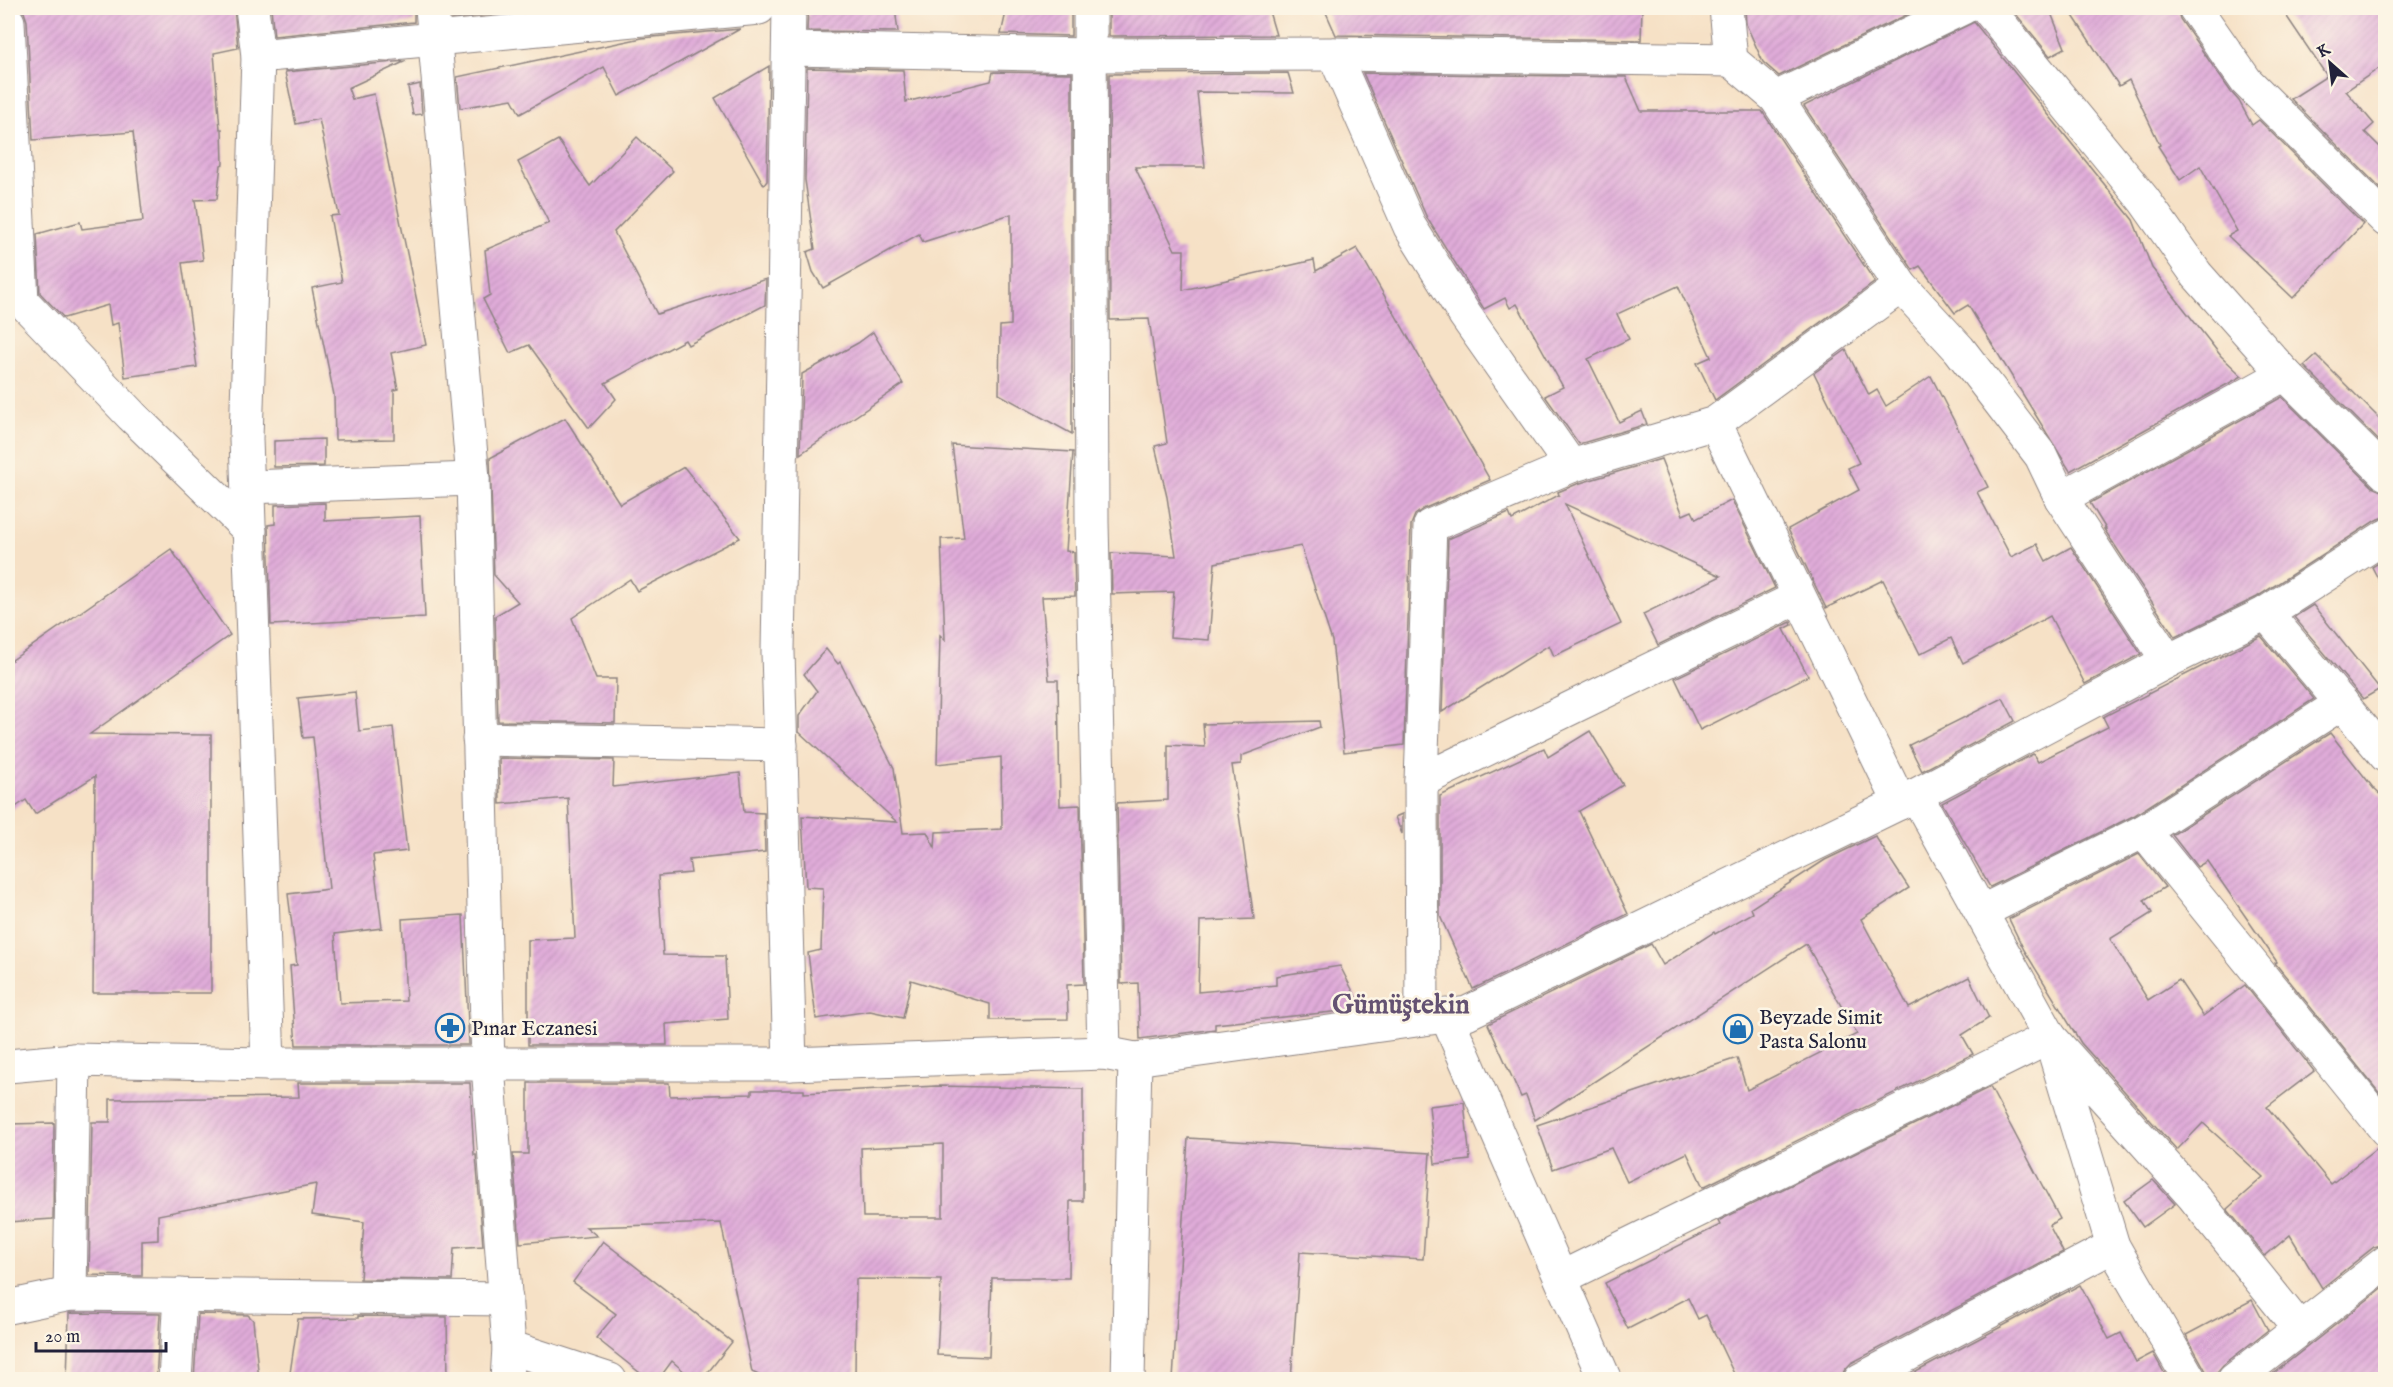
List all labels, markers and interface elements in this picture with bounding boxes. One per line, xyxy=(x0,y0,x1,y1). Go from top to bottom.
north arrow xyxy=(2300,33,2360,93)
text: K xyxy=(2314,39,2335,63)
district label: Gümüştekin xyxy=(1332,989,1470,1023)
place label: Beyzade Simit Pasta Salonu xyxy=(1759,1005,1882,1056)
pharmacy icon: Pınar Eczanesi xyxy=(434,1012,466,1044)
shop icon: Beyzade Simit Pasta Salonu xyxy=(1722,1013,1754,1045)
place label: Pınar Eczanesi xyxy=(471,1016,598,1043)
scale bar xyxy=(36,1315,166,1353)
text: 20 m xyxy=(45,1326,80,1349)

